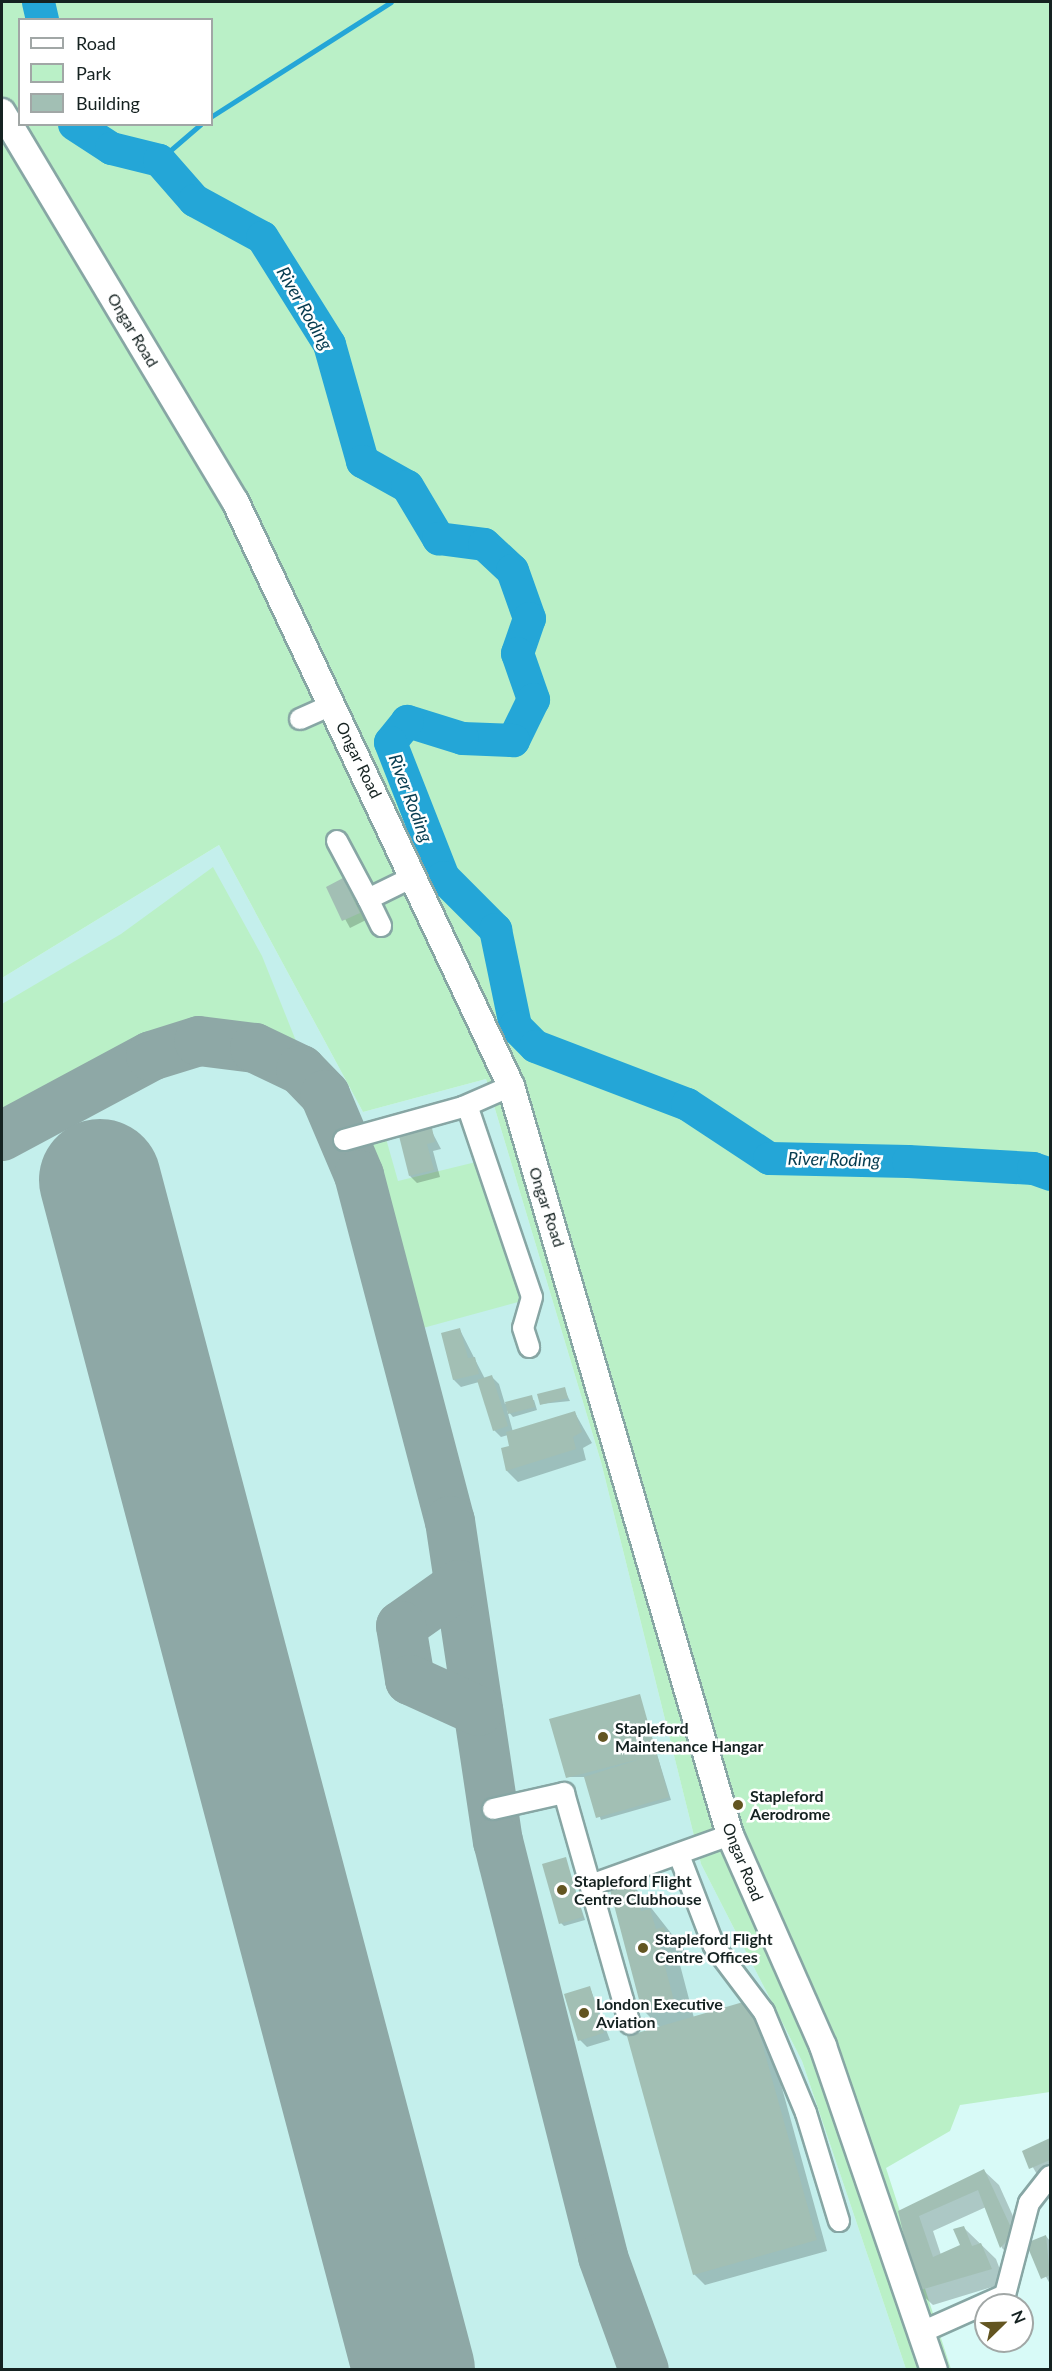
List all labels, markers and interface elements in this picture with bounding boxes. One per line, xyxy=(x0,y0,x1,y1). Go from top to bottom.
legend xyxy=(18,18,213,126)
text: Road xyxy=(76,32,116,54)
text: Park xyxy=(76,62,111,84)
text: Building xyxy=(76,92,140,114)
water label: River Roding xyxy=(272,262,338,354)
street label: Ongar Road xyxy=(103,289,163,371)
street label: Ongar Road xyxy=(332,718,386,802)
water label: River Roding xyxy=(384,751,438,845)
water label: River Roding xyxy=(787,1147,881,1171)
street label: Ongar Road xyxy=(525,1164,569,1250)
place label: Stapleford Maintenance Hangar xyxy=(615,1718,763,1756)
marker: Stapleford Maintenance Hangar xyxy=(596,1730,610,1744)
place label: Stapleford Aerodrome xyxy=(750,1786,830,1824)
marker: Stapleford Aerodrome xyxy=(731,1798,745,1812)
street label: Ongar Road xyxy=(719,1820,767,1904)
place label: Stapleford Flight Centre Clubhouse xyxy=(574,1871,701,1909)
marker: Stapleford Flight Centre Clubhouse xyxy=(555,1883,569,1897)
place label: Stapleford Flight Centre Offices xyxy=(655,1929,773,1967)
marker: Stapleford Flight Centre Offices xyxy=(636,1941,650,1955)
place label: London Executive Aviation xyxy=(596,1994,723,2032)
marker: London Executive Aviation xyxy=(577,2006,591,2020)
north arrow xyxy=(974,2293,1034,2353)
text: N xyxy=(1008,2307,1030,2326)

